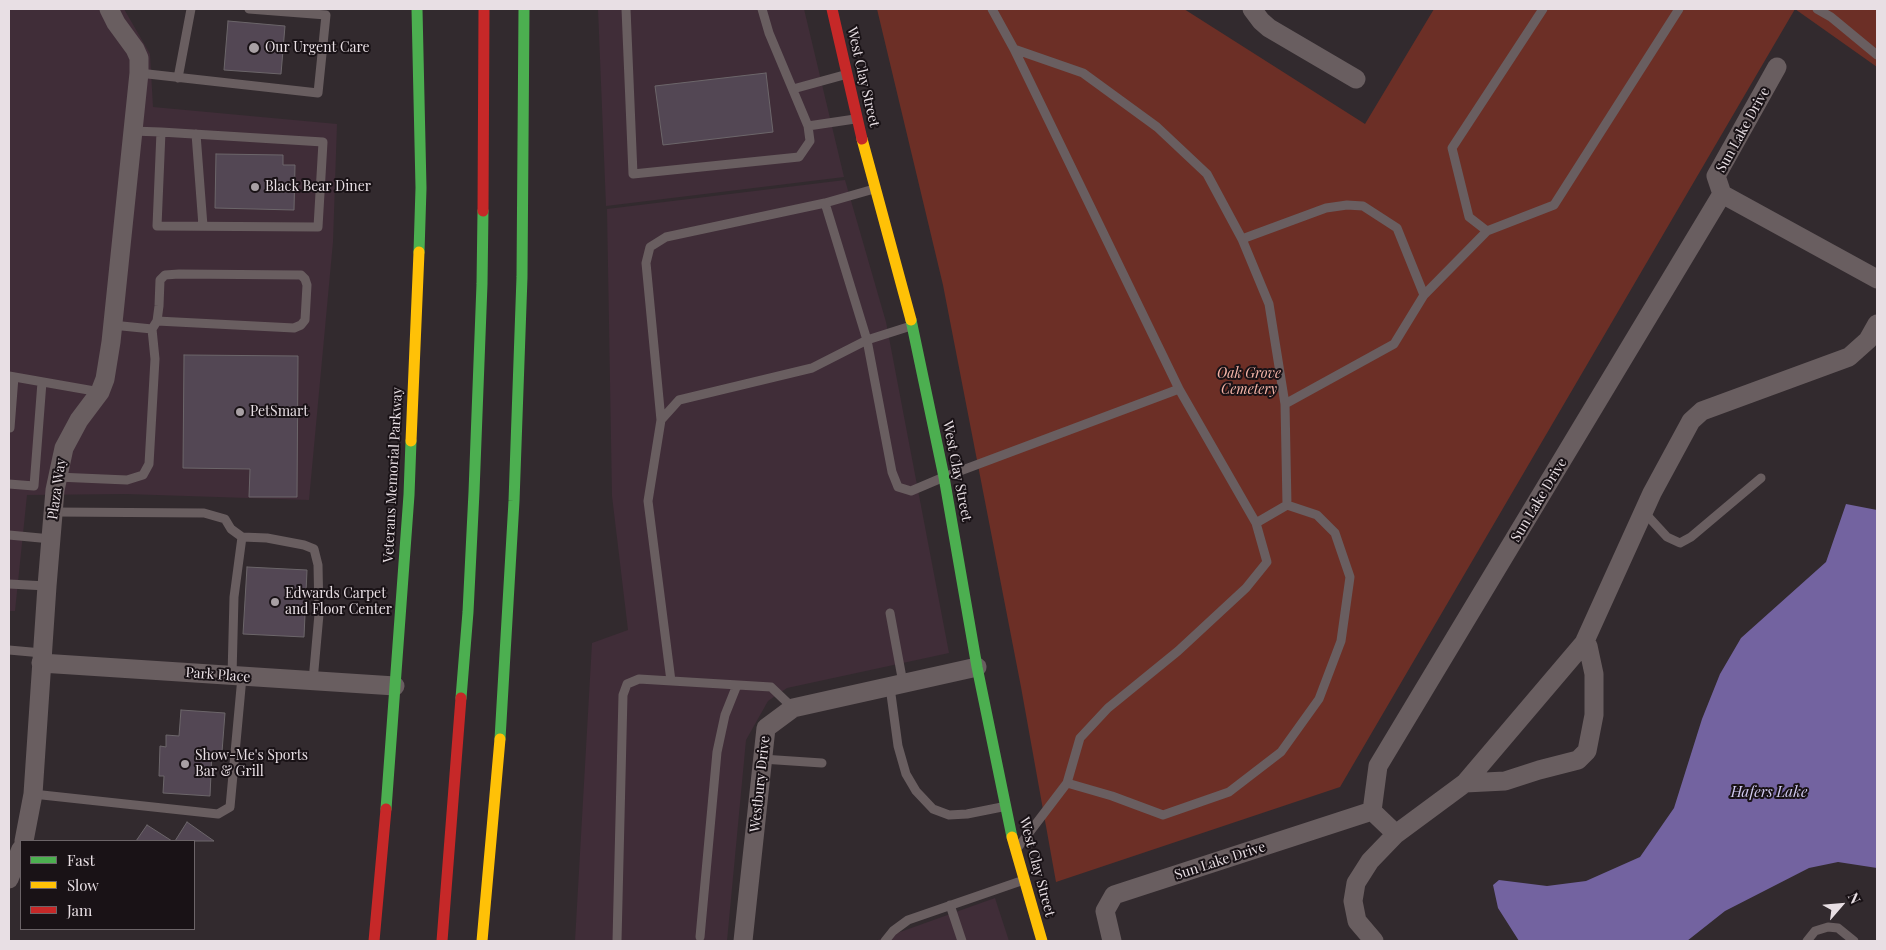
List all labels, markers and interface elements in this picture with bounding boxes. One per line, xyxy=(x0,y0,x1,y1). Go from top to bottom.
street label: West Clay Street xyxy=(843,25,883,129)
place label: Our Urgent Care xyxy=(265,40,370,56)
marker: Our Urgent Care xyxy=(247,41,261,55)
street label: Sun Lake Drive xyxy=(1713,84,1773,176)
place label: Black Bear Diner xyxy=(265,179,371,195)
marker: Black Bear Diner xyxy=(249,181,261,193)
park label: Oak Grove Cemetery xyxy=(1217,366,1281,398)
street label: Veterans Memorial Parkway xyxy=(380,387,406,563)
place label: PetSmart xyxy=(250,404,308,420)
marker: PetSmart xyxy=(234,406,246,418)
street label: West Clay Street xyxy=(939,419,975,523)
street label: Sun Lake Drive xyxy=(1507,455,1571,545)
street label: Plaza Way xyxy=(44,457,70,521)
place label: Edwards Carpet and Floor Center xyxy=(285,586,392,618)
marker: Edwards Carpet and Floor Center xyxy=(269,596,281,608)
street label: Park Place xyxy=(185,664,251,686)
street label: Westbury Drive xyxy=(747,735,773,833)
place label: Show-Me's Sports Bar & Grill xyxy=(195,748,308,780)
marker: Show-Me's Sports Bar & Grill xyxy=(179,758,191,770)
water label: Hafers Lake xyxy=(1731,783,1807,801)
street label: West Clay Street xyxy=(1016,815,1058,919)
street label: Sun Lake Drive xyxy=(1172,838,1268,884)
legend xyxy=(20,840,195,930)
text: Fast xyxy=(67,850,95,870)
text: Slow xyxy=(67,875,99,895)
north arrow xyxy=(1816,880,1866,930)
text: N xyxy=(1844,889,1866,907)
text: Jam xyxy=(67,900,92,920)

